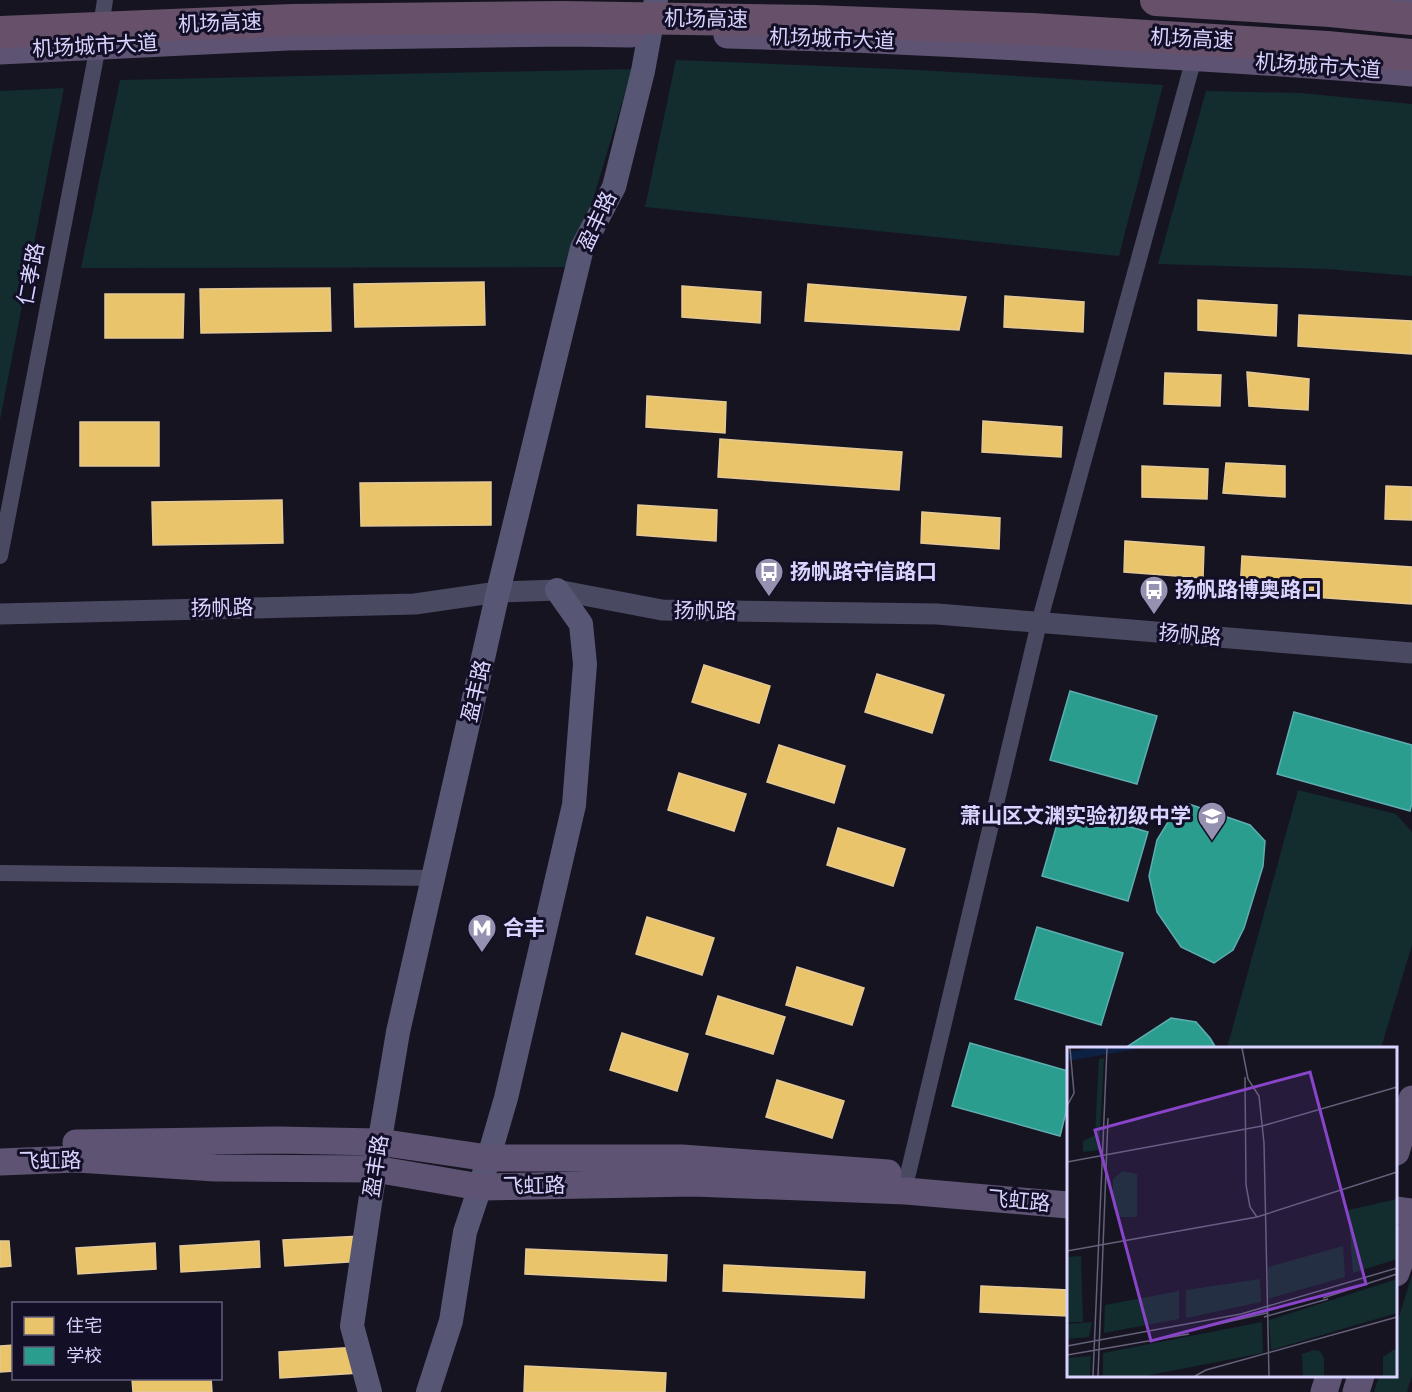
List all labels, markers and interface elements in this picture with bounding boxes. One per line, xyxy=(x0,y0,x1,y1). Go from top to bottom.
street label: 机场高速 xyxy=(664,6,748,32)
street label: 机场高速 xyxy=(178,10,262,36)
street label: 机场城市大道 xyxy=(769,25,895,53)
street label: 机场高速 xyxy=(1149,25,1235,53)
street label: 机场城市大道 xyxy=(31,31,159,61)
street label: 机场城市大道 xyxy=(1254,50,1382,82)
street label: 盈丰路 xyxy=(573,187,621,255)
street label: 仁孝路 xyxy=(13,241,49,307)
bus stop icon: 扬帆路守信路口 xyxy=(753,556,785,598)
place label: 扬帆路守信路口 xyxy=(790,560,937,584)
bus stop icon: 扬帆路博奥路口 xyxy=(1138,574,1170,616)
place label: 扬帆路博奥路口 xyxy=(1175,578,1322,602)
street label: 扬帆路 xyxy=(190,595,254,621)
street label: 扬帆路 xyxy=(673,598,737,624)
street label: 扬帆路 xyxy=(1158,620,1222,650)
street label: 盈丰路 xyxy=(457,658,495,724)
school or university icon: 萧山区文渊实验初级中学 xyxy=(1196,800,1228,842)
place label: 萧山区文渊实验初级中学 xyxy=(960,804,1191,828)
metro station icon: 合丰 xyxy=(466,912,498,954)
place label: 合丰 xyxy=(503,916,545,940)
inset map xyxy=(1067,1047,1397,1377)
street label: 盈丰路 xyxy=(359,1133,393,1199)
street label: 飞虹路 xyxy=(18,1148,82,1174)
street label: 飞虹路 xyxy=(502,1173,566,1199)
street label: 飞虹路 xyxy=(987,1186,1051,1216)
legend xyxy=(12,1302,222,1380)
text: 住宅 xyxy=(66,1315,102,1336)
text: 学校 xyxy=(66,1345,102,1366)

